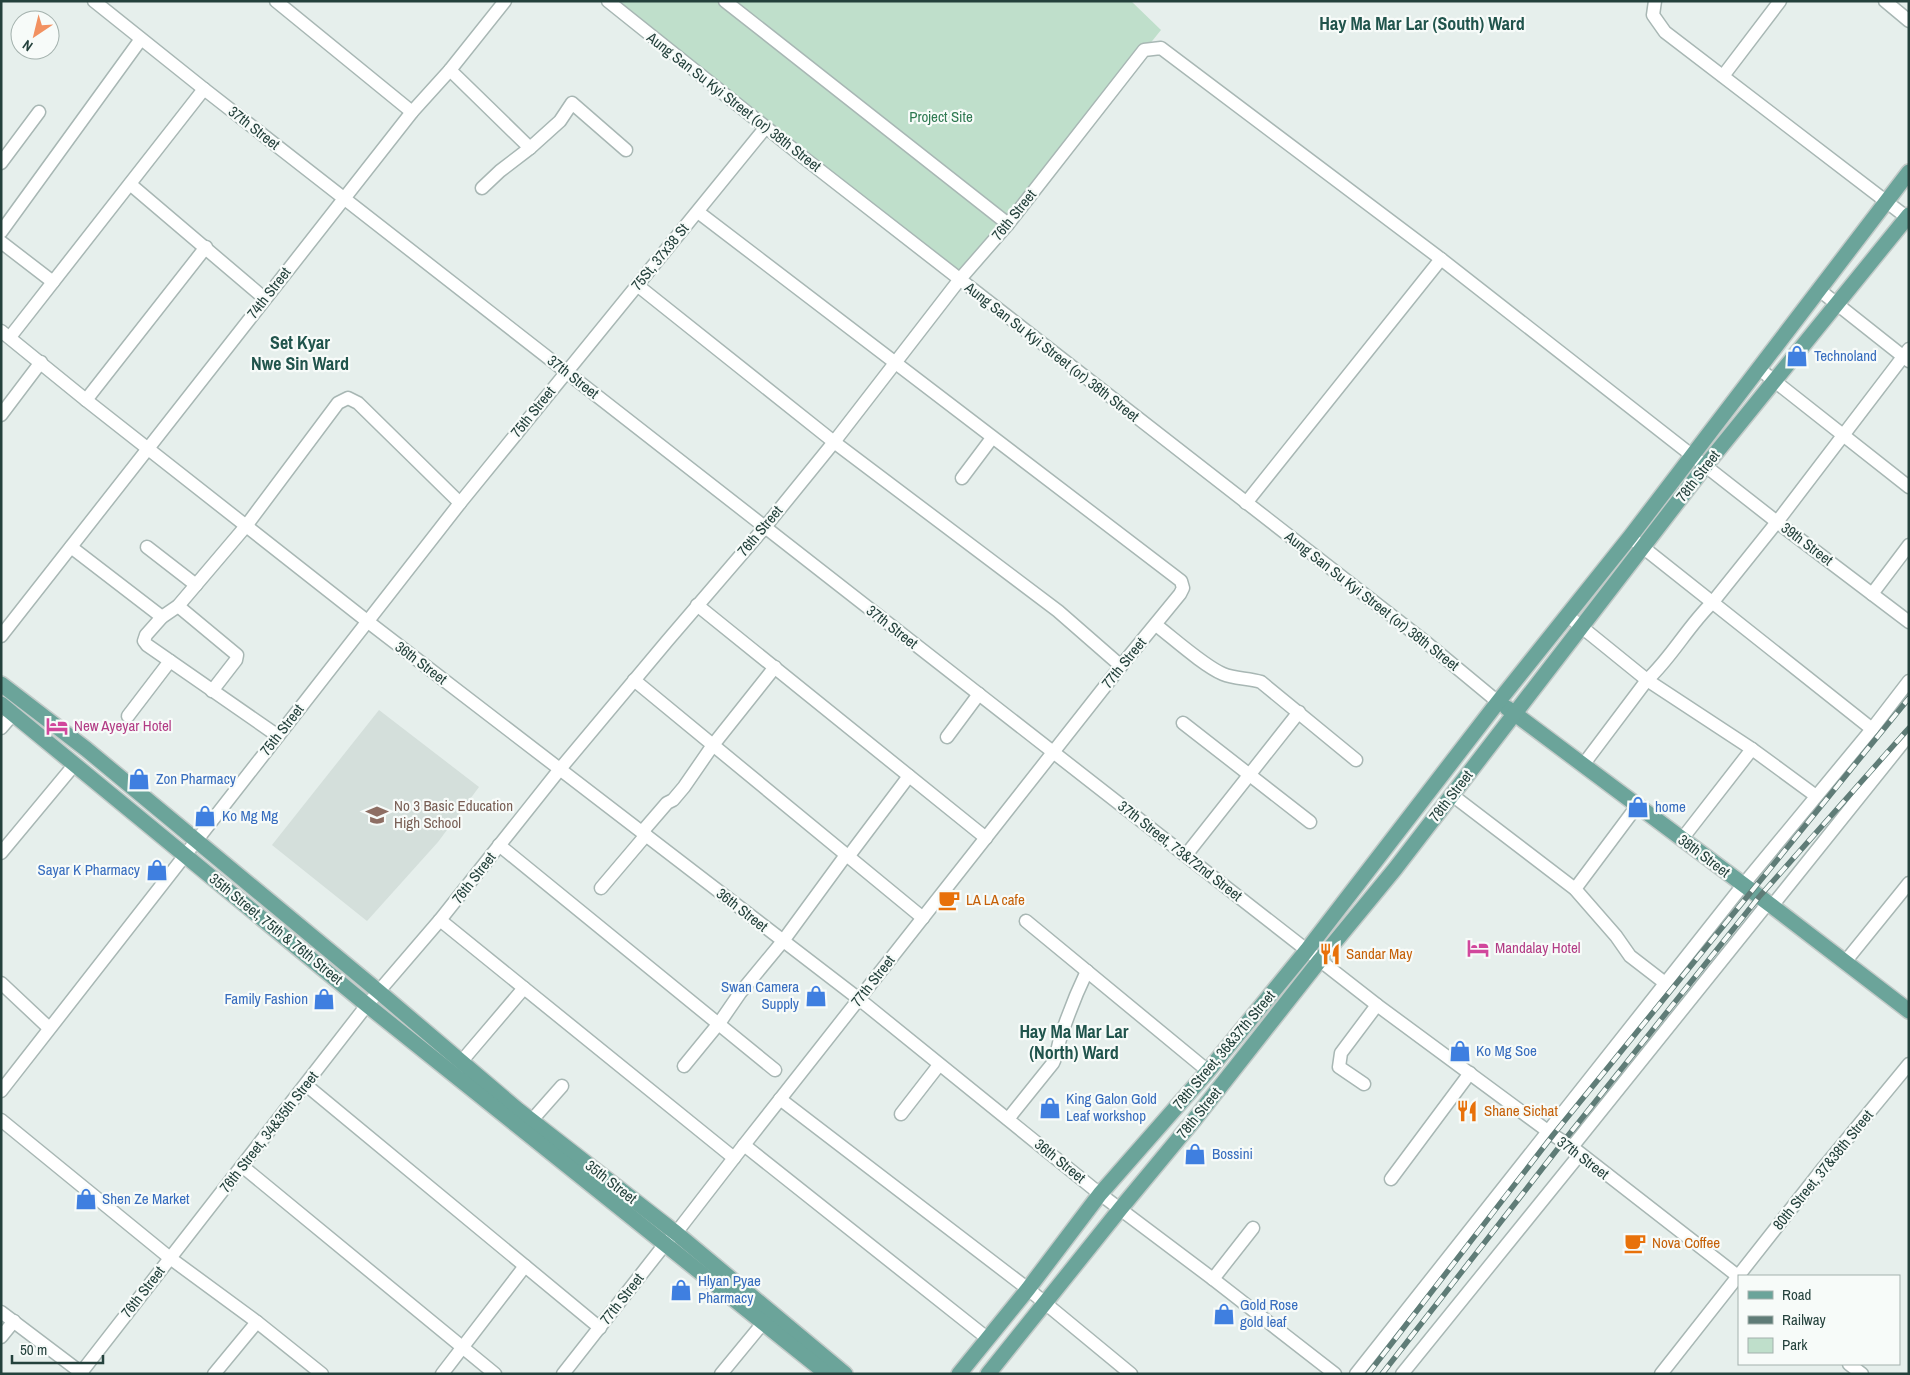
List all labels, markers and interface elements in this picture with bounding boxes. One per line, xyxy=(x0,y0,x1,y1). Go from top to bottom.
north arrow xyxy=(10,10,60,60)
district label: Hay Ma Mar Lar (South) Ward xyxy=(1319,11,1525,36)
street label: Aung San Su Kyi Street (or) 38th Street xyxy=(642,26,826,177)
text: N xyxy=(19,36,36,55)
street label: 37th Street xyxy=(224,101,285,155)
park label: Project Site xyxy=(909,106,973,127)
street label: 76th Street xyxy=(987,184,1041,245)
street label: 75St, 37x38 St xyxy=(626,218,694,295)
street label: 74th Street xyxy=(242,262,296,323)
street label: Aung San Su Kyi Street (or) 38th Street xyxy=(960,276,1144,427)
district label: Set Kyar Nwe Sin Ward xyxy=(251,330,349,376)
shop icon: Technoland xyxy=(1784,343,1810,369)
place label: Technoland xyxy=(1814,345,1877,366)
street label: 37th Street xyxy=(543,350,604,404)
street label: 75th Street xyxy=(506,381,560,442)
street label: 78th Street xyxy=(1671,445,1725,506)
street label: 76th Street xyxy=(732,500,787,560)
street label: 39th Street xyxy=(1777,517,1838,570)
street label: Aung San Su Kyi Street (or) 38th Street xyxy=(1280,525,1464,676)
street label: 37th Street xyxy=(862,600,923,654)
street label: 77th Street xyxy=(1097,632,1151,693)
street label: 36th Street xyxy=(391,636,452,689)
street label: 75th Street xyxy=(255,699,309,760)
hotel icon: New Ayeyar Hotel xyxy=(44,713,70,739)
place label: New Ayeyar Hotel xyxy=(74,715,172,736)
street label: 78th Street xyxy=(1424,765,1478,826)
shop icon: Zon Pharmacy xyxy=(126,766,152,792)
place label: Zon Pharmacy xyxy=(156,768,237,789)
shop icon: home xyxy=(1625,794,1651,820)
place label: No 3 Basic Education High School xyxy=(394,795,513,833)
street label: 37th Street, 73&72nd Street xyxy=(1114,795,1247,906)
place label: home xyxy=(1655,796,1686,817)
school or university icon: No 3 Basic Education High School xyxy=(364,802,390,828)
shop icon: Ko Mg Mg xyxy=(192,803,218,829)
place label: Ko Mg Mg xyxy=(222,805,278,826)
street label: 38th Street xyxy=(1674,829,1735,882)
street label: 76th Street xyxy=(447,847,501,908)
shop icon: Sayar K Pharmacy xyxy=(144,857,170,883)
place label: Sayar K Pharmacy xyxy=(37,859,141,880)
street label: 35th Street, 75th & 76th Street xyxy=(205,868,348,989)
street label: 36th Street xyxy=(712,883,773,937)
cafe icon: LA LA cafe xyxy=(936,887,962,913)
place label: LA LA cafe xyxy=(966,889,1025,910)
hotel icon: Mandalay Hotel xyxy=(1465,935,1491,961)
place label: Mandalay Hotel xyxy=(1495,937,1580,958)
restaurant icon: Sandar May xyxy=(1317,941,1343,967)
place label: Sandar May xyxy=(1346,943,1413,964)
street label: 77th Street xyxy=(846,950,900,1011)
place label: Swan Camera Supply xyxy=(721,976,800,1014)
shop icon: Swan Camera Supply xyxy=(803,983,829,1009)
shop icon: Family Fashion xyxy=(311,986,337,1012)
street label: 78th Street, 36&37th Street xyxy=(1169,987,1279,1113)
place label: Family Fashion xyxy=(224,988,308,1009)
district label: Hay Ma Mar Lar (North) Ward xyxy=(1019,1019,1129,1065)
shop icon: Ko Mg Soe xyxy=(1447,1038,1473,1064)
place label: Ko Mg Soe xyxy=(1476,1040,1537,1061)
street label: 76th Street, 34&35th Street xyxy=(214,1066,323,1197)
street label: 78th Street xyxy=(1173,1084,1225,1142)
place label: King Galon Gold Leaf workshop xyxy=(1066,1088,1157,1126)
shop icon: King Galon Gold Leaf workshop xyxy=(1037,1095,1063,1121)
restaurant icon: Shane Sichat xyxy=(1454,1098,1480,1124)
place label: Shane Sichat xyxy=(1484,1100,1558,1121)
street label: 80th Street, 37&38th Street xyxy=(1768,1105,1878,1234)
street label: 37th Street xyxy=(1553,1131,1614,1184)
street label: 36th Street xyxy=(1030,1134,1091,1188)
shop icon: Bossini xyxy=(1182,1141,1208,1167)
place label: Bossini xyxy=(1212,1143,1253,1164)
street label: 35th Street xyxy=(581,1155,642,1209)
shop icon: Shen Ze Market xyxy=(73,1186,99,1212)
place label: Shen Ze Market xyxy=(102,1188,190,1209)
cafe icon: Nova Coffee xyxy=(1622,1230,1648,1256)
place label: Nova Coffee xyxy=(1652,1232,1720,1253)
street label: 76th Street xyxy=(116,1261,170,1322)
street label: 77th Street xyxy=(595,1268,649,1329)
place label: Hlyan Pyae Pharmacy xyxy=(698,1270,761,1308)
legend xyxy=(1738,1275,1900,1365)
shop icon: Hlyan Pyae Pharmacy xyxy=(668,1277,694,1303)
text: Road xyxy=(1782,1284,1811,1305)
place label: Gold Rose gold leaf xyxy=(1240,1294,1298,1332)
shop icon: Gold Rose gold leaf xyxy=(1211,1301,1237,1327)
text: Railway xyxy=(1782,1309,1827,1330)
scale bar xyxy=(12,1332,104,1364)
text: Park xyxy=(1782,1334,1808,1355)
text: 50 m xyxy=(20,1339,47,1360)

